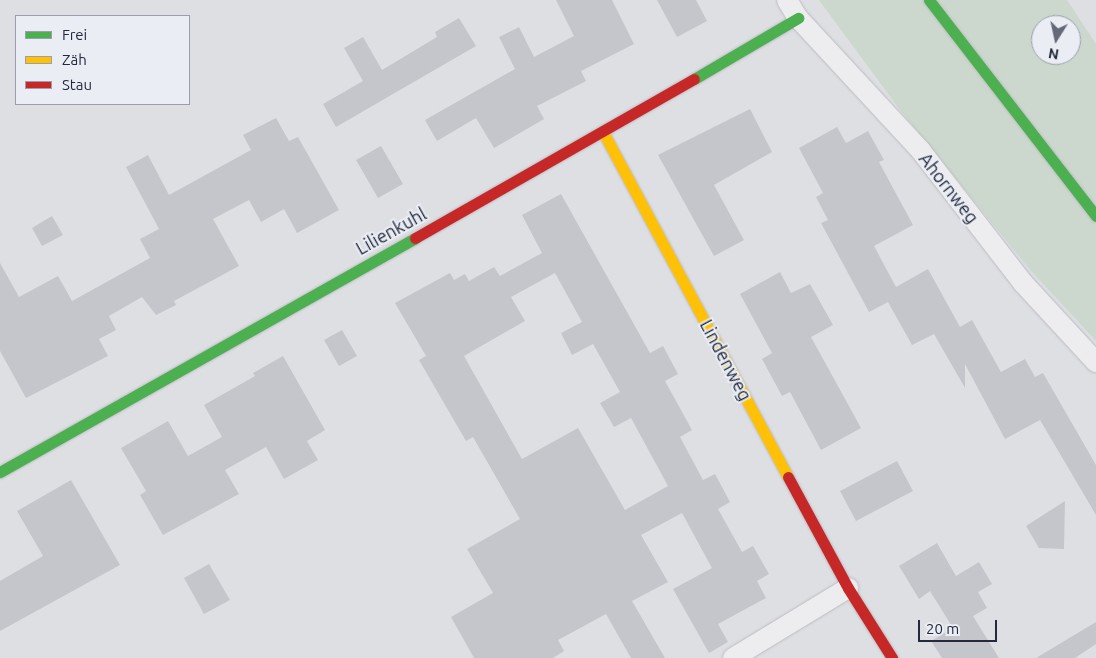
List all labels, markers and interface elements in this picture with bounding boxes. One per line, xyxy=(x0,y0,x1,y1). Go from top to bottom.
legend xyxy=(15,15,190,105)
north arrow xyxy=(1031,15,1081,65)
text: Frei xyxy=(62,26,87,43)
text: N xyxy=(1047,45,1060,63)
text: Zäh xyxy=(62,51,87,68)
text: Stau xyxy=(62,76,92,93)
street label: Ahornweg xyxy=(915,148,983,228)
street label: Lilienkuhl xyxy=(352,203,430,259)
street label: Lindenweg xyxy=(696,316,756,404)
scale bar xyxy=(921,610,1000,642)
text: 20 m xyxy=(926,620,959,637)

